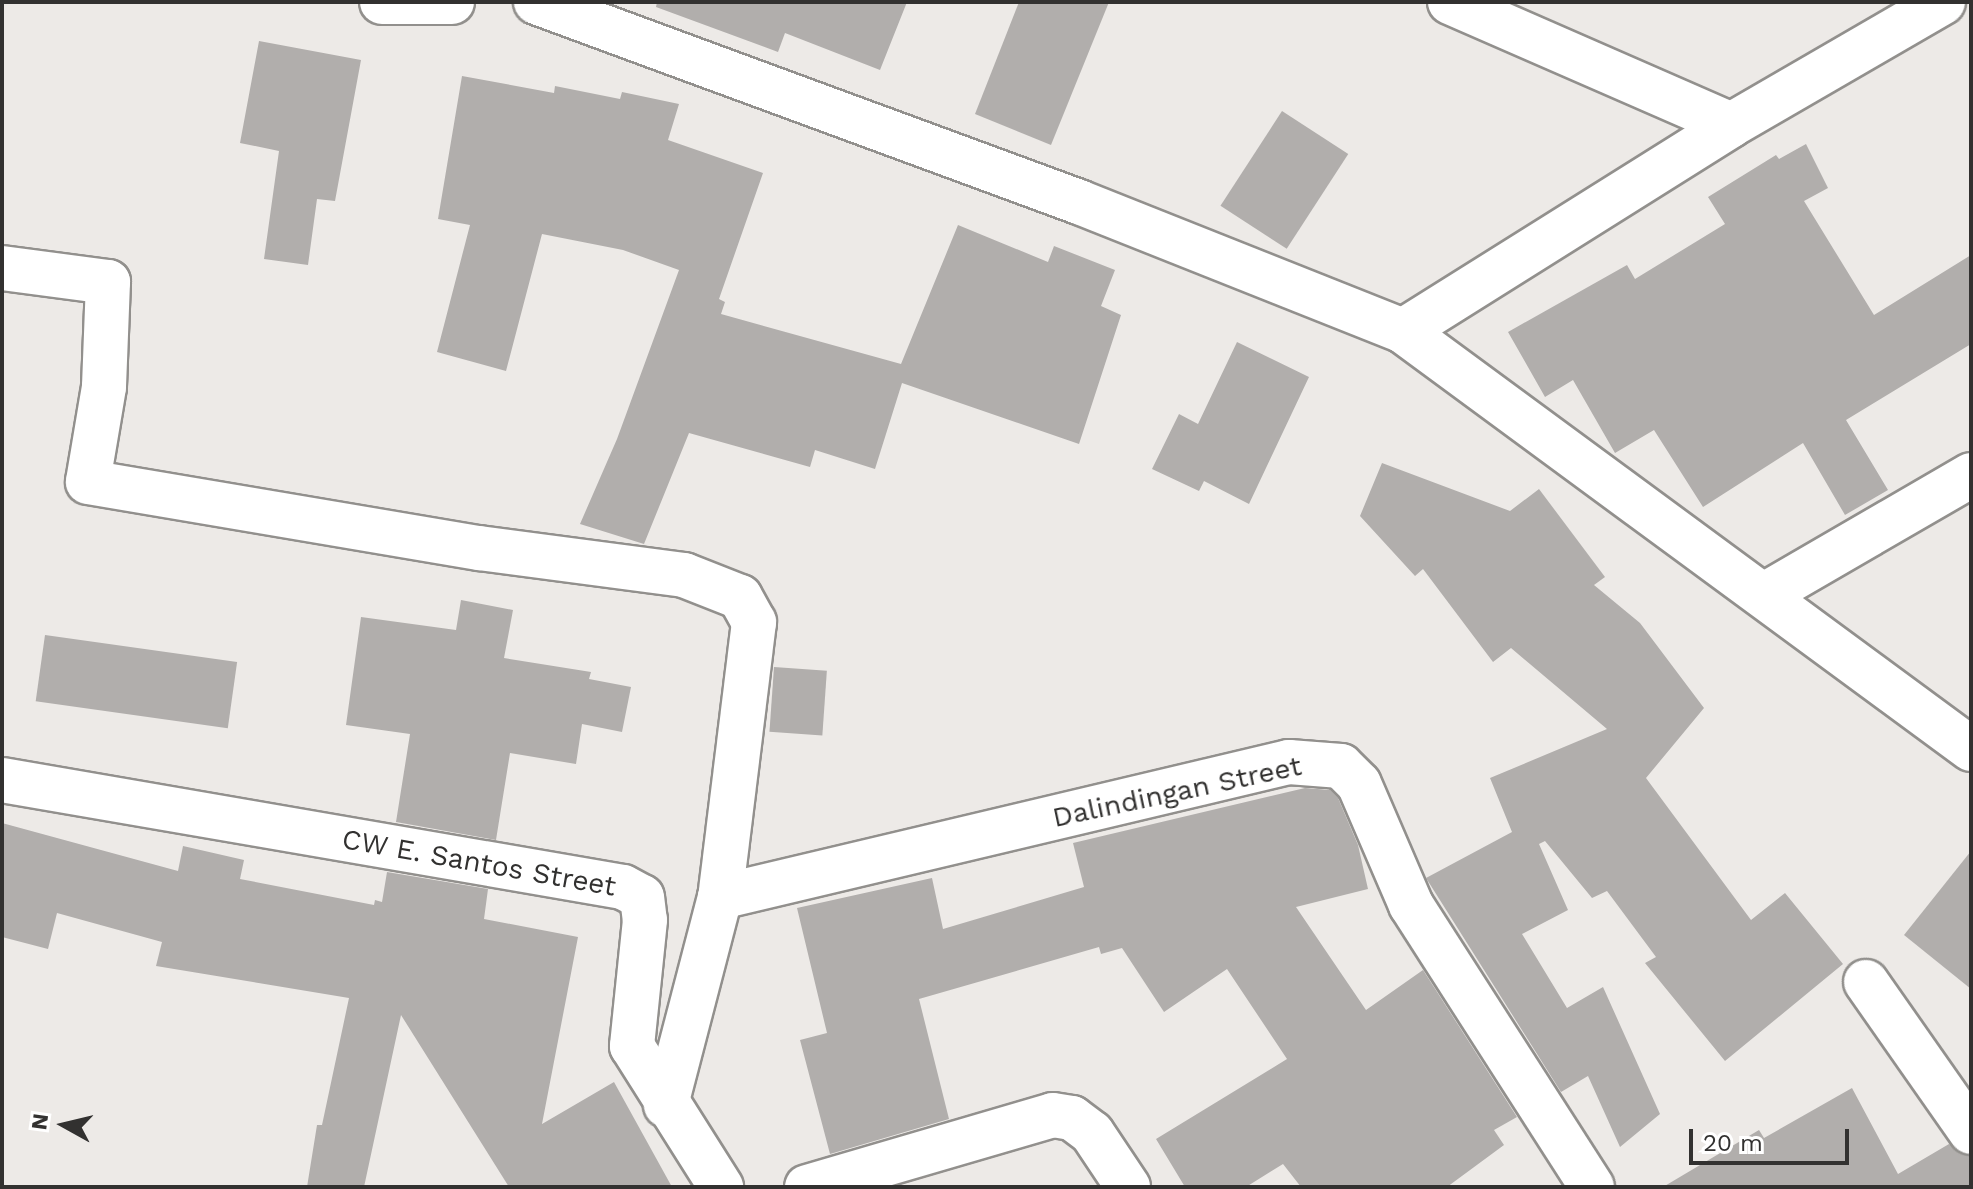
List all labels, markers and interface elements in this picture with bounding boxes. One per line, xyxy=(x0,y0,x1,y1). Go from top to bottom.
street label: Dalindingan Street xyxy=(1049,749,1305,835)
street label: CW E. Santos Street xyxy=(339,822,619,904)
north arrow xyxy=(24,1085,104,1165)
text: N xyxy=(26,1112,53,1131)
scale bar xyxy=(1693,1113,1853,1163)
text: 20 m xyxy=(1703,1129,1763,1157)

